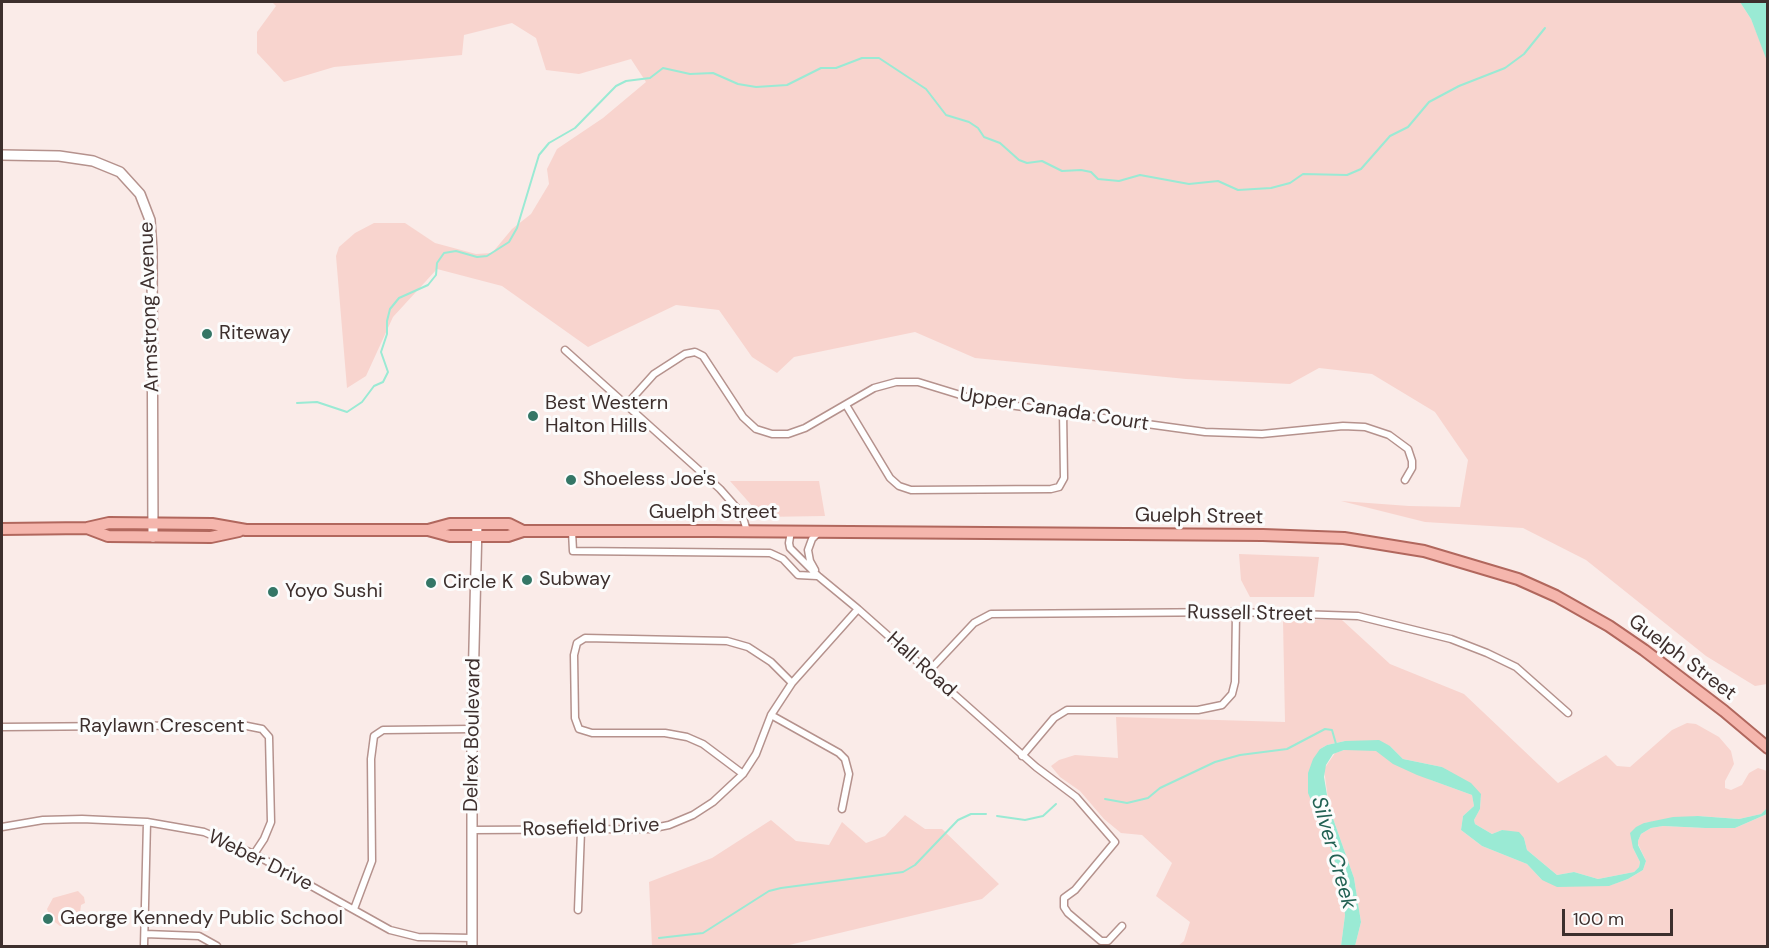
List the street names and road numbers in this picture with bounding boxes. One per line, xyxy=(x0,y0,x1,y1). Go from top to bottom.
street label: Armstrong Avenue xyxy=(135,221,165,393)
street label: Upper Canada Court xyxy=(958,383,1150,437)
street label: Guelph Street xyxy=(649,501,777,525)
street label: Guelph Street xyxy=(1135,504,1263,530)
street label: Russell Street xyxy=(1187,601,1313,627)
street label: Guelph Street xyxy=(1623,610,1741,706)
street label: Hall Road xyxy=(881,628,961,702)
street label: Delrex Boulevard xyxy=(460,658,486,812)
street label: Raylawn Crescent xyxy=(79,715,245,739)
street label: Rosefield Drive xyxy=(522,814,660,842)
street label: Weber Drive xyxy=(204,825,316,897)

